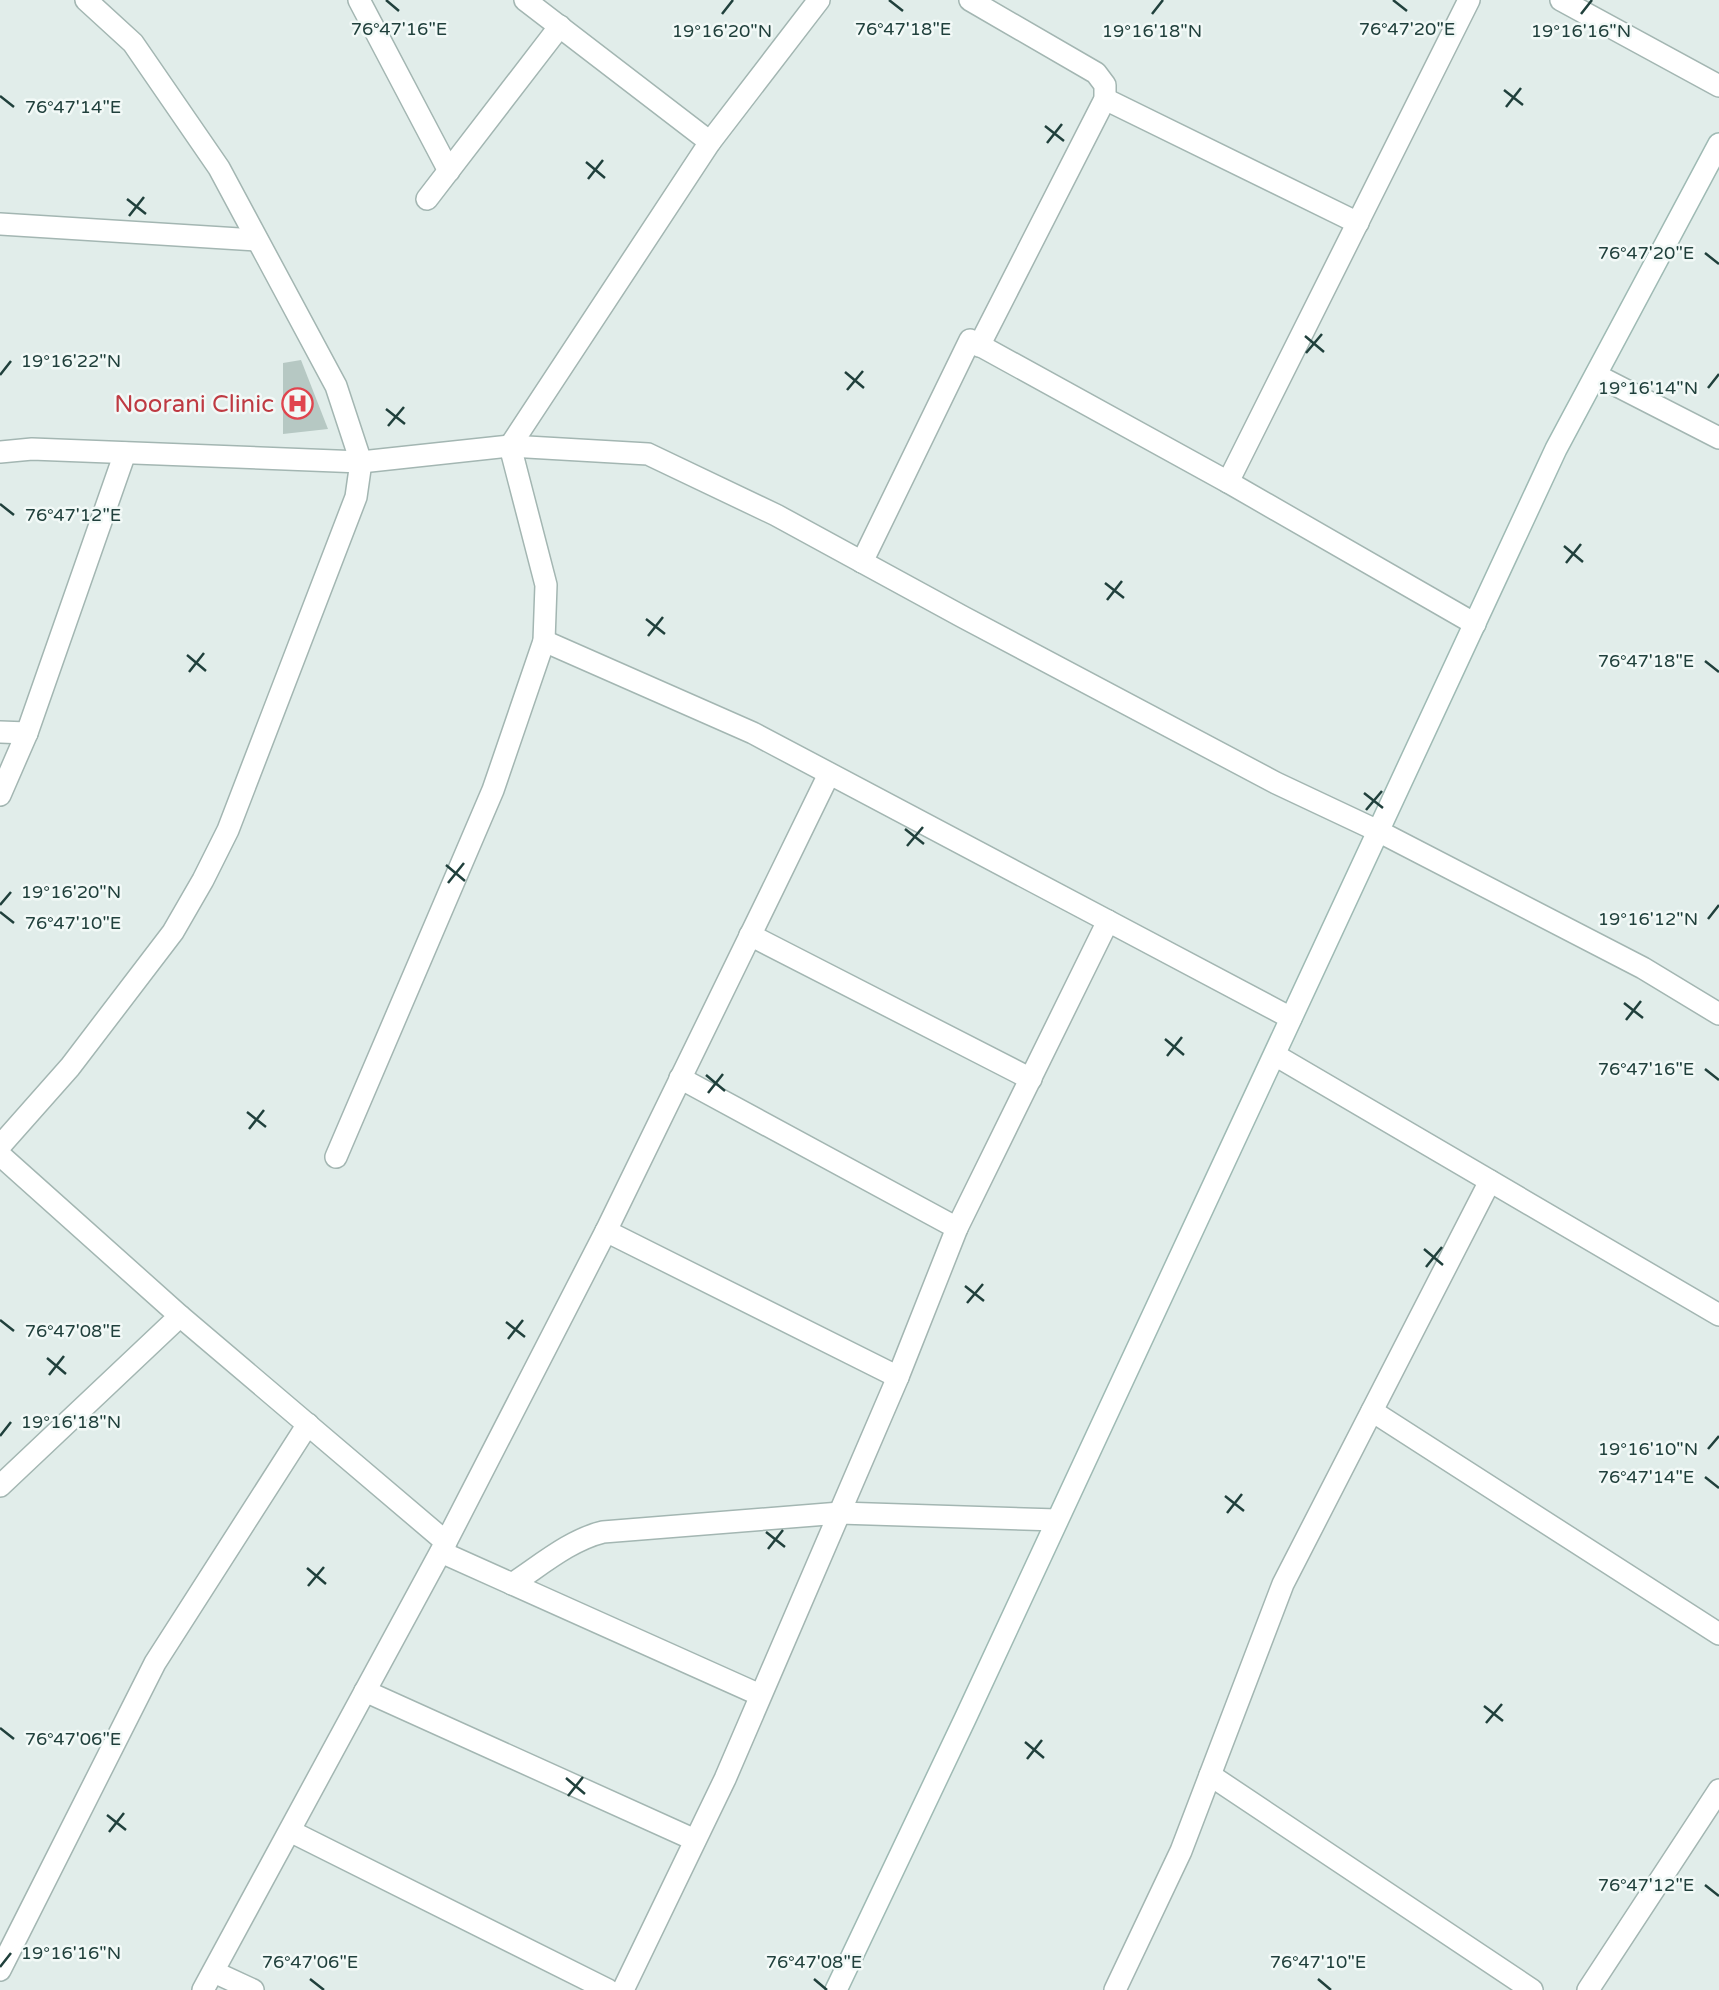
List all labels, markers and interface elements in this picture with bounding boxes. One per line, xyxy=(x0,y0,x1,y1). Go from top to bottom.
text: 76°47'16"E xyxy=(351,18,447,40)
text: 76°47'18"E xyxy=(855,18,951,40)
text: 76°47'20"E xyxy=(1359,18,1455,40)
text: 19°16'20"N xyxy=(672,20,772,42)
text: 19°16'18"N xyxy=(1102,20,1202,42)
text: 19°16'16"N xyxy=(1531,20,1631,42)
text: 76°47'14"E xyxy=(25,96,121,118)
text: 76°47'20"E xyxy=(1598,242,1694,264)
text: 19°16'22"N xyxy=(21,350,121,372)
text: 19°16'14"N xyxy=(1598,377,1698,399)
hospital icon: Noorani Clinic xyxy=(280,387,314,421)
place label: Noorani Clinic xyxy=(114,390,274,419)
text: 76°47'12"E xyxy=(25,504,121,526)
text: 76°47'18"E xyxy=(1598,650,1694,672)
text: 19°16'20"N xyxy=(21,881,121,903)
text: 19°16'12"N xyxy=(1598,908,1698,930)
text: 76°47'10"E xyxy=(25,912,121,934)
text: 76°47'16"E xyxy=(1598,1058,1694,1080)
text: 76°47'08"E xyxy=(25,1320,121,1342)
text: 19°16'18"N xyxy=(21,1411,121,1433)
text: 19°16'10"N xyxy=(1598,1438,1698,1460)
text: 76°47'14"E xyxy=(1598,1466,1694,1488)
text: 76°47'06"E xyxy=(25,1728,121,1750)
text: 76°47'12"E xyxy=(1598,1874,1694,1896)
text: 19°16'16"N xyxy=(21,1942,121,1964)
text: 76°47'06"E xyxy=(262,1951,358,1973)
text: 76°47'08"E xyxy=(766,1951,862,1973)
text: 76°47'10"E xyxy=(1270,1951,1366,1973)

